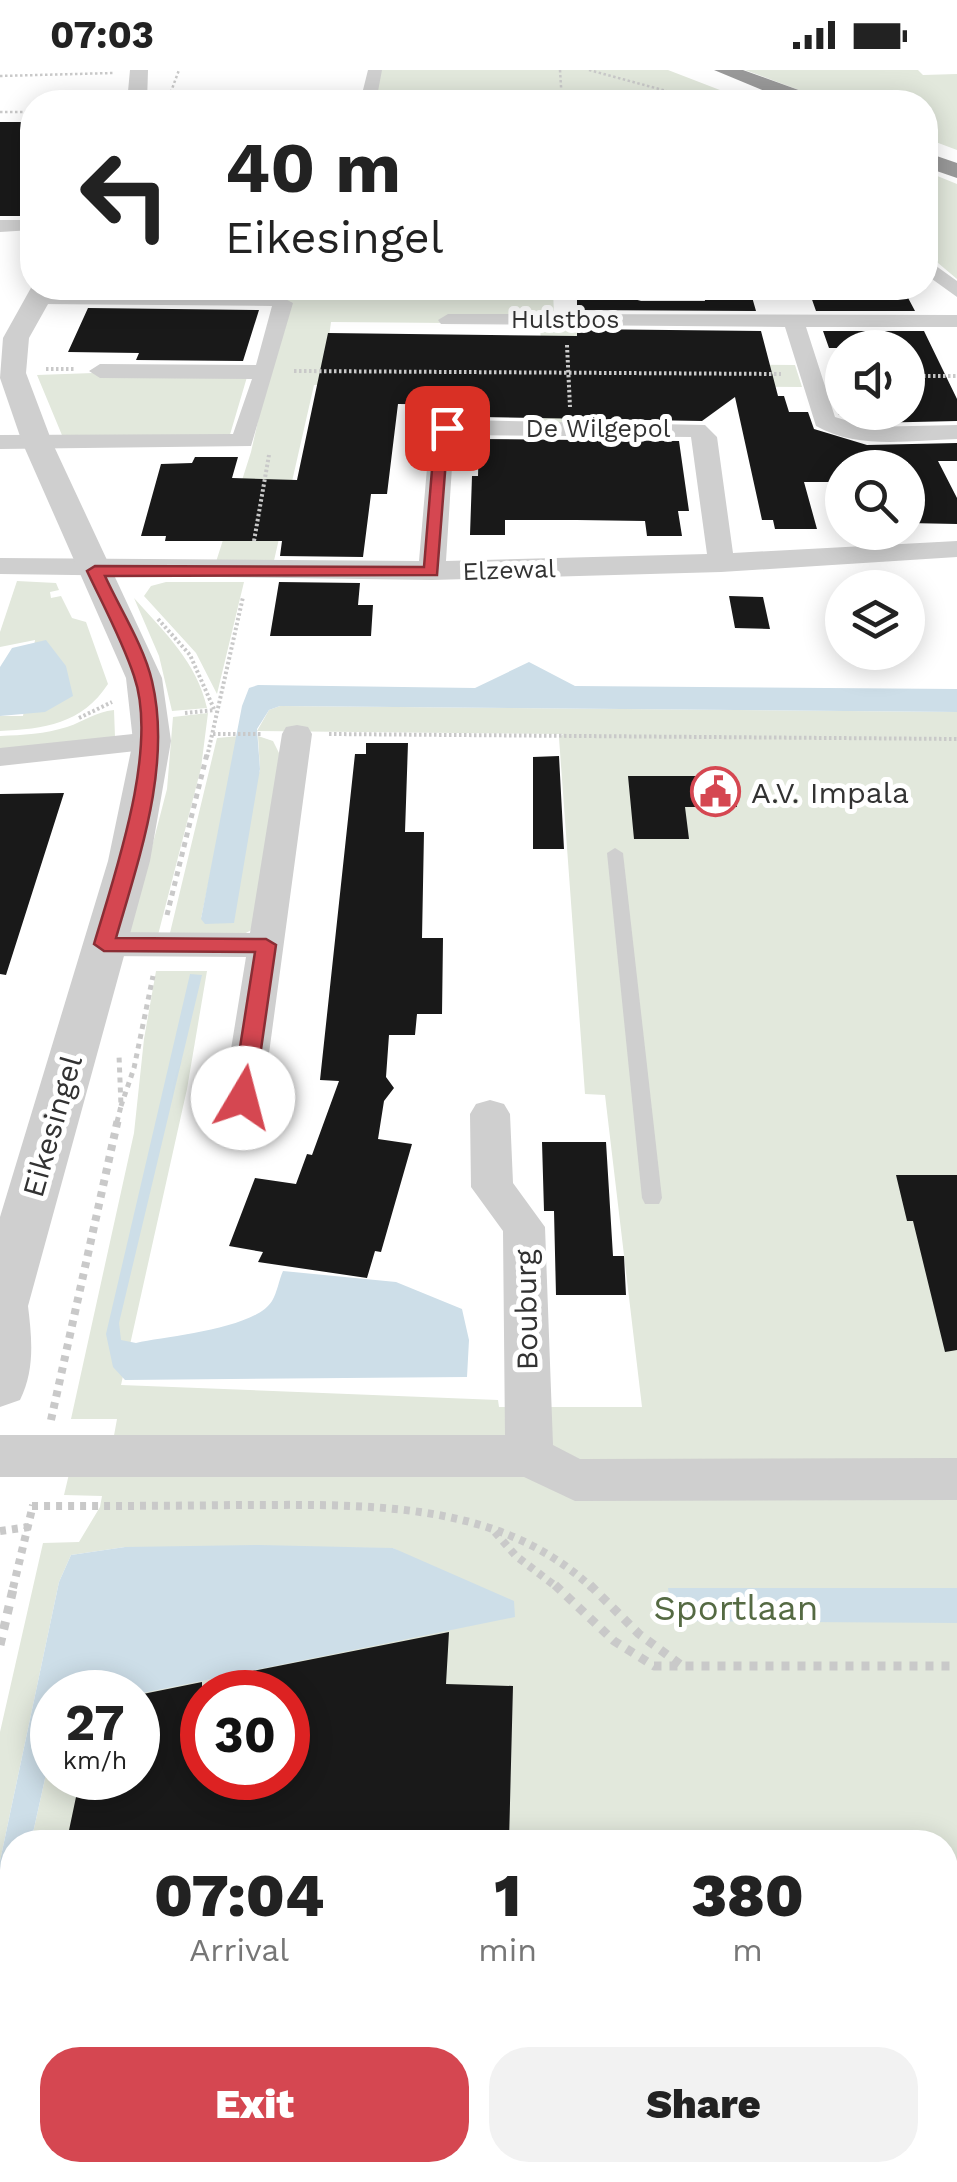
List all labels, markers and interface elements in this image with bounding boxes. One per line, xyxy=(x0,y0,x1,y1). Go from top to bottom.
text: 07:03 xyxy=(50,13,154,57)
text: 40 m xyxy=(225,127,401,209)
icon: left xyxy=(60,130,190,260)
text: Eikesingel xyxy=(225,211,444,264)
street label: Hulstbos xyxy=(511,305,619,334)
map controls xyxy=(825,330,925,670)
button: sound xyxy=(825,330,925,430)
pin xyxy=(405,386,490,471)
icon: arrive xyxy=(420,401,475,456)
street label: De Wilgepol xyxy=(526,414,671,443)
button: search xyxy=(825,450,925,550)
street label: Elzewal xyxy=(462,554,556,586)
button: layers xyxy=(825,570,925,670)
public building icon: A.V. Impala xyxy=(690,766,742,818)
place label: A.V. Impala xyxy=(751,775,909,810)
position arrow xyxy=(191,1046,295,1150)
street label: Eikesingel xyxy=(15,1051,89,1201)
street label: Bouburg xyxy=(507,1249,545,1371)
park label: Sportlaan xyxy=(653,1587,819,1629)
speed limit sign: 30 xyxy=(180,1670,310,1800)
text: 27 xyxy=(65,1693,125,1752)
text: km/h xyxy=(63,1746,127,1775)
text: 07:04 xyxy=(154,1860,324,1931)
text: 1 xyxy=(494,1860,521,1931)
text: 380 xyxy=(691,1860,804,1931)
text: Arrival xyxy=(189,1931,289,1969)
text: min xyxy=(478,1931,537,1969)
text: m xyxy=(732,1931,763,1969)
button: Exit xyxy=(40,2047,469,2162)
button: Share xyxy=(489,2047,918,2162)

